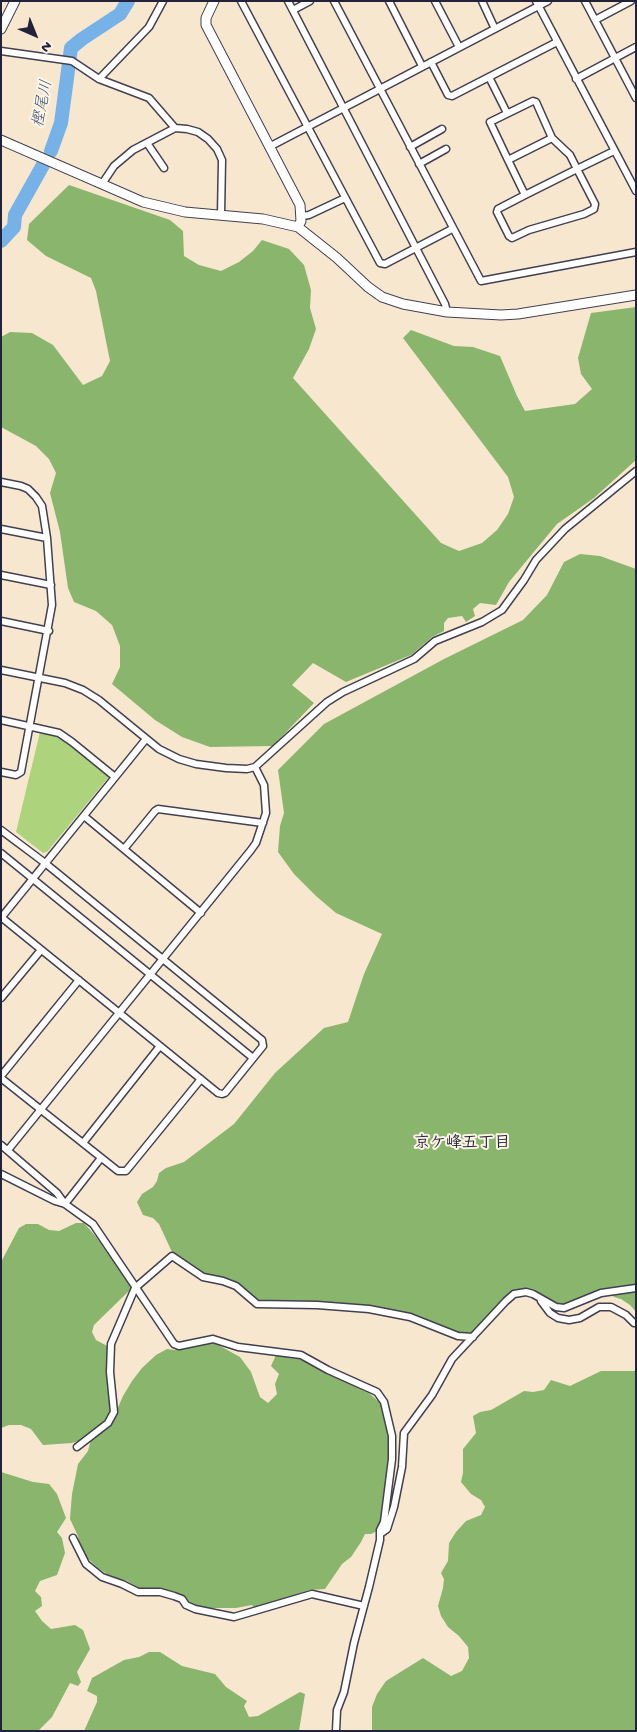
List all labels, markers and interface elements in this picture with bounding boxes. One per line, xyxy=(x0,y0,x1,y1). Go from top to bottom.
north arrow xyxy=(10,10,60,60)
text: N xyxy=(37,37,55,55)
water label: 樫尾川 xyxy=(30,79,58,129)
district label: 京ケ峰五丁目 xyxy=(414,1135,510,1155)

